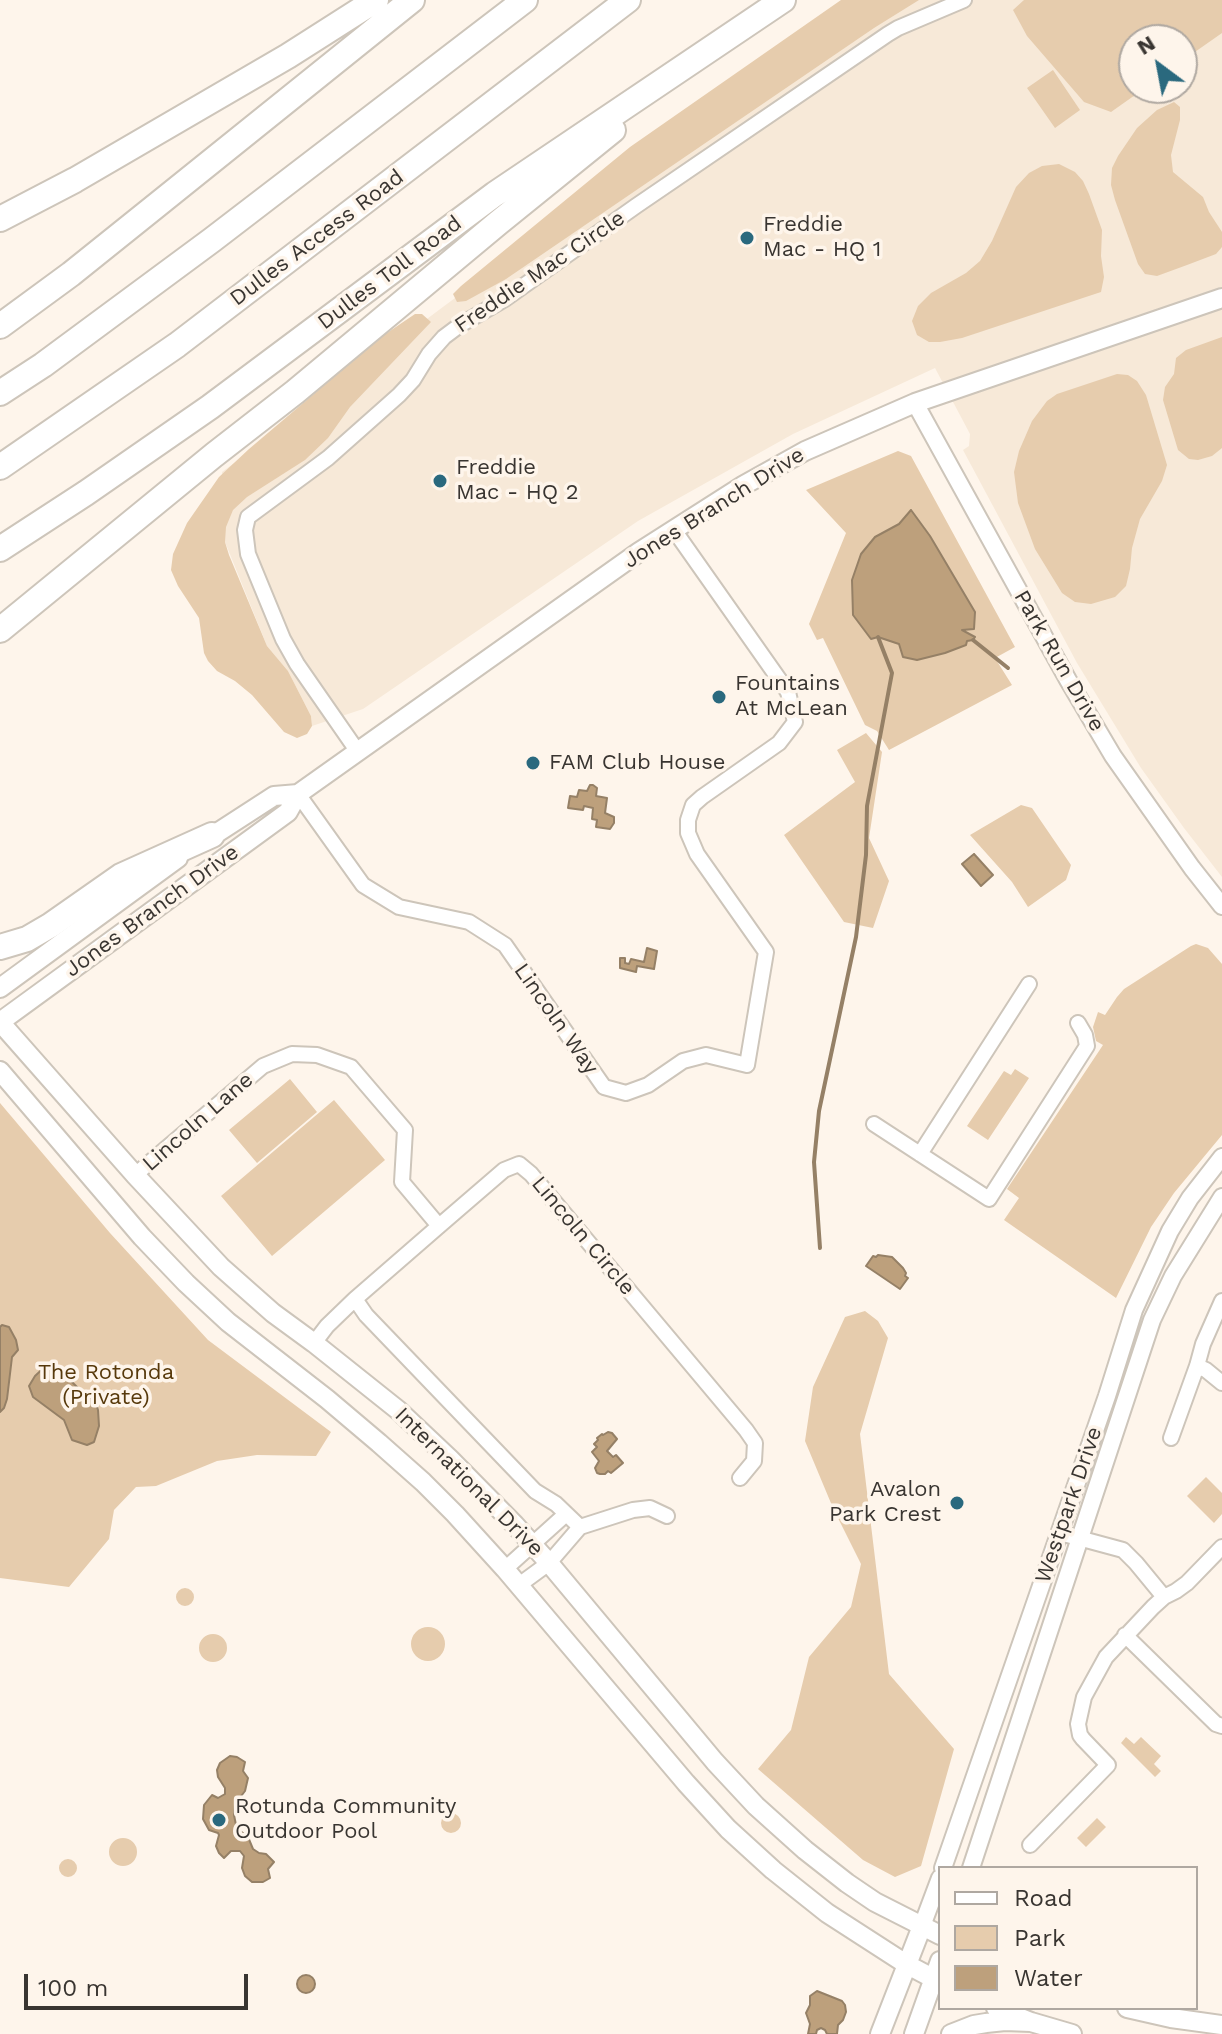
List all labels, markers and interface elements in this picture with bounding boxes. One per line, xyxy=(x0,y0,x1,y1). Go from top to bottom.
north arrow xyxy=(1118,24,1198,104)
text: N xyxy=(1133,30,1160,60)
street label: Dulles Access Road xyxy=(225,164,409,312)
street label: Freddie Mac Circle xyxy=(450,205,630,339)
street label: Dulles Toll Road xyxy=(313,210,467,336)
place label: Freddie Mac - HQ 1 xyxy=(763,212,881,264)
marker: Freddie Mac - HQ 1 xyxy=(738,229,756,247)
street label: Jones Branch Drive xyxy=(619,442,809,574)
place label: Freddie Mac - HQ 2 xyxy=(456,455,579,506)
marker: Freddie Mac - HQ 2 xyxy=(431,472,449,490)
street label: Park Run Drive xyxy=(1008,586,1110,736)
place label: Fountains At McLean xyxy=(735,671,848,722)
marker: Fountains At McLean xyxy=(710,688,728,706)
place label: FAM Club House xyxy=(549,750,725,776)
marker: FAM Club House xyxy=(524,754,542,772)
street label: Jones Branch Drive xyxy=(60,839,244,983)
street label: Lincoln Way xyxy=(508,958,604,1080)
street label: Lincoln Lane xyxy=(137,1067,259,1177)
street label: Lincoln Circle xyxy=(526,1171,640,1301)
park label: The Rotonda (Private) xyxy=(38,1360,174,1412)
street label: International Drive xyxy=(389,1402,549,1562)
street label: Westpark Drive xyxy=(1030,1423,1108,1587)
place label: Avalon Park Crest xyxy=(829,1477,941,1528)
marker: Avalon Park Crest xyxy=(948,1494,966,1512)
place label: Rotunda Community Outdoor Pool xyxy=(235,1794,456,1846)
marker: Rotunda Community Outdoor Pool xyxy=(210,1811,228,1829)
legend xyxy=(938,1866,1198,2010)
text: Road xyxy=(1014,1884,1073,1912)
text: Park xyxy=(1014,1924,1066,1952)
scale bar xyxy=(28,1958,252,2008)
text: Water xyxy=(1014,1964,1083,1992)
text: 100 m xyxy=(38,1974,108,2002)

